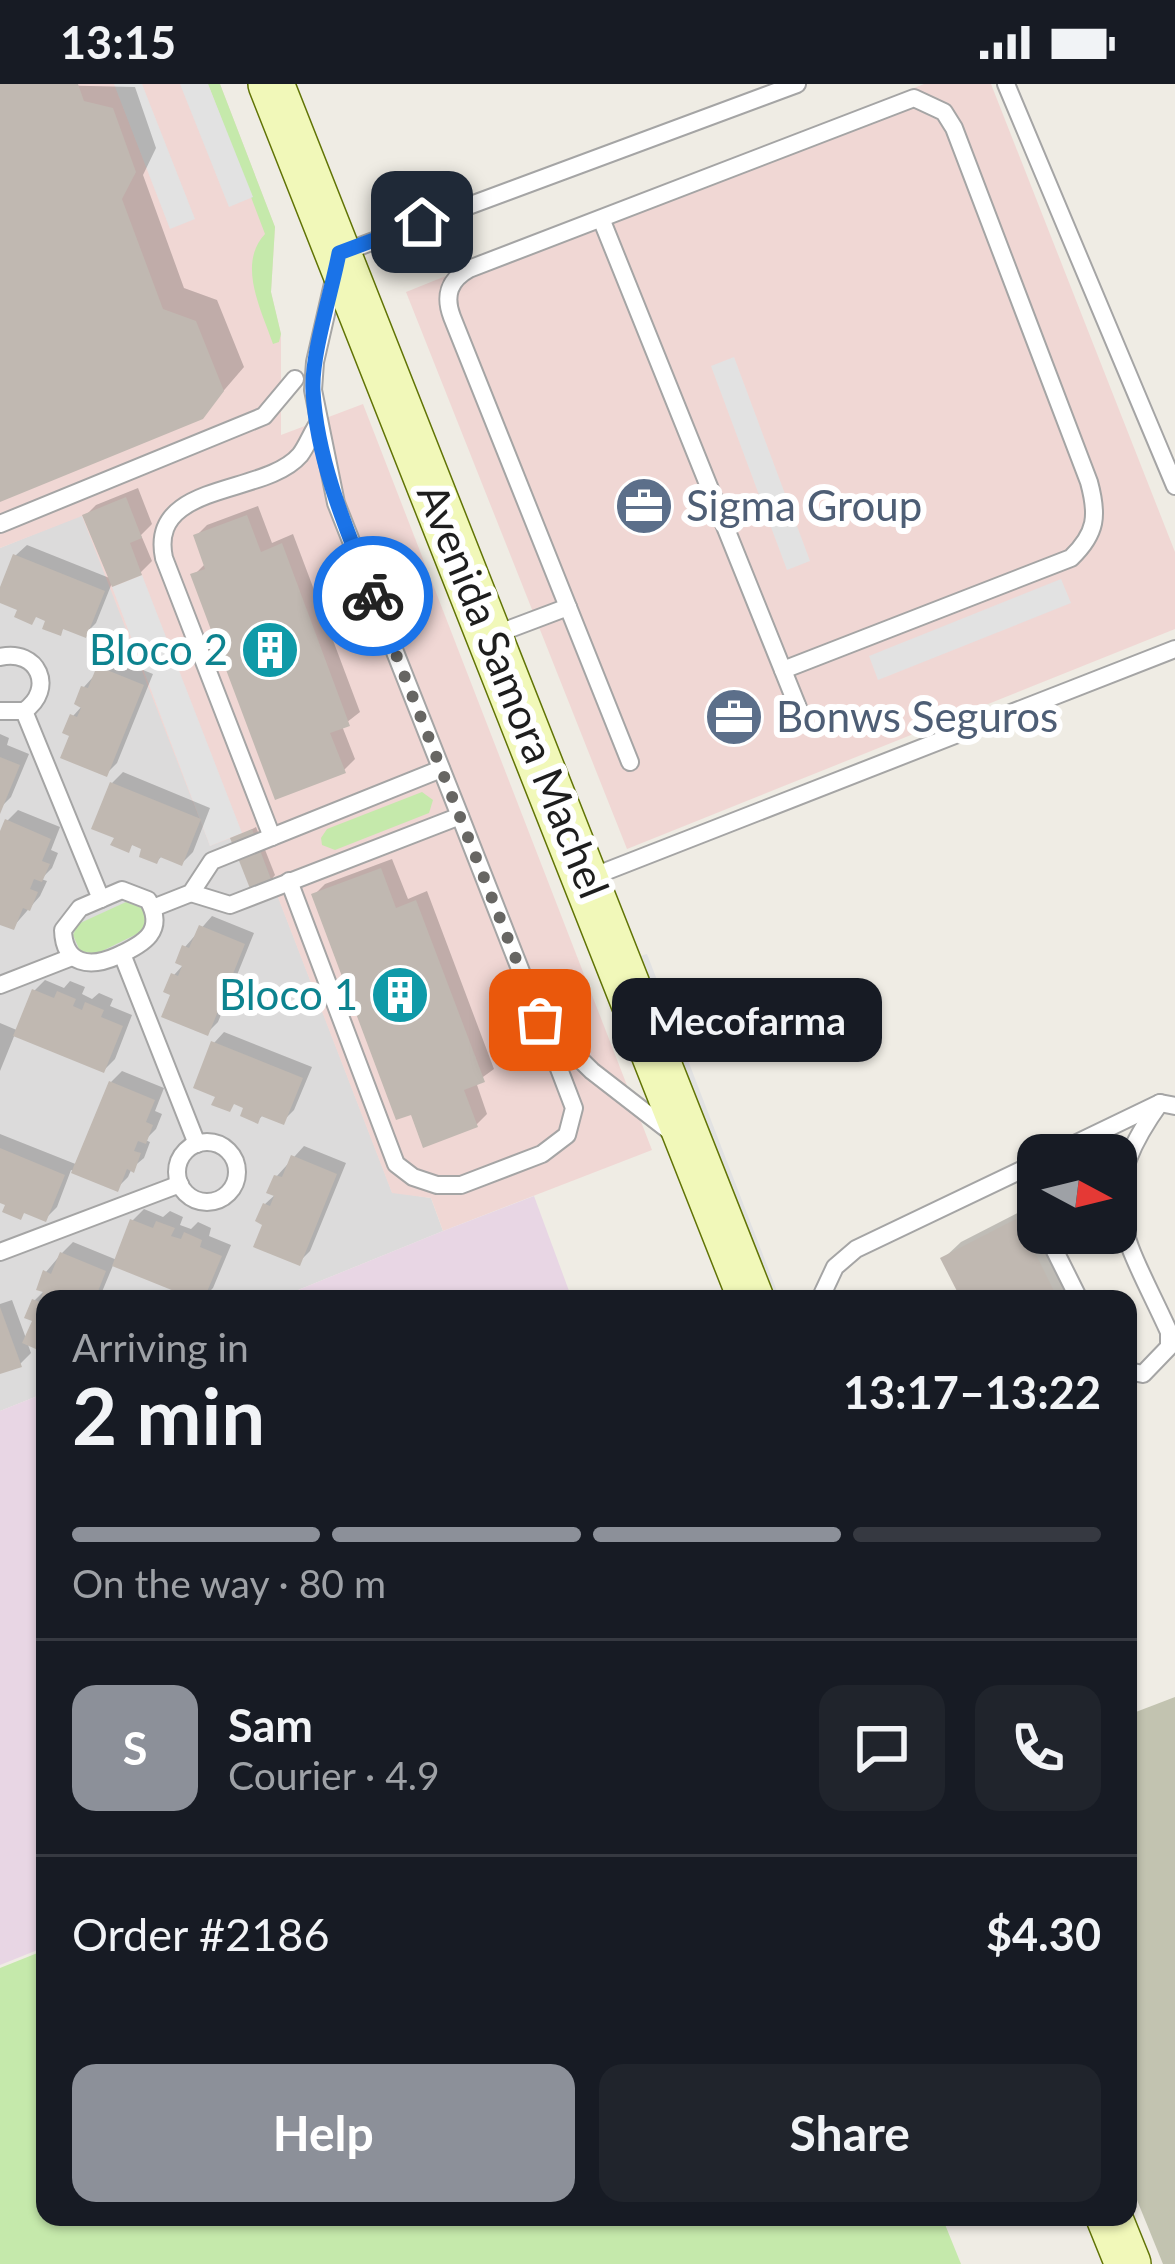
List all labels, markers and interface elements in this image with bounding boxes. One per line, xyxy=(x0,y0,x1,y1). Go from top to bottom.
text: 13:15 xyxy=(60,15,176,69)
pin xyxy=(371,171,473,273)
icon: home xyxy=(389,189,455,255)
office icon: Sigma Group xyxy=(613,475,675,537)
street label: Avenida Samora Machel xyxy=(408,476,620,905)
place label: Sigma Group xyxy=(686,480,922,530)
courier xyxy=(313,536,433,656)
icon: bike xyxy=(340,563,406,629)
building icon: Bloco 2 xyxy=(239,619,301,681)
place label: Bloco 2 xyxy=(89,624,228,674)
office icon: Bonws Seguros xyxy=(703,686,765,748)
place label: Bonws Seguros xyxy=(776,691,1058,741)
building icon: Bloco 1 xyxy=(369,964,431,1026)
place label: Bloco 1 xyxy=(219,969,358,1019)
pin xyxy=(489,969,591,1071)
callout: Mecofarma xyxy=(612,978,882,1062)
icon: bag xyxy=(507,987,573,1053)
text: Mecofarma xyxy=(648,997,846,1043)
north arrow xyxy=(1017,1134,1137,1254)
map controls xyxy=(1017,1134,1137,1254)
text: Arriving in xyxy=(72,1324,249,1370)
text: 13:17–13:22 xyxy=(843,1365,1101,1419)
text: 2 min xyxy=(72,1368,265,1462)
text: On the way · 80 m xyxy=(72,1560,386,1606)
button: chat xyxy=(819,1685,945,1811)
button: phone xyxy=(975,1685,1101,1811)
text: Sam xyxy=(228,1698,313,1752)
text: S xyxy=(123,1721,147,1775)
text: Courier · 4.9 xyxy=(228,1752,440,1798)
text: Order #2186 xyxy=(72,1907,330,1961)
text: $4.30 xyxy=(986,1907,1101,1961)
button: Help xyxy=(72,2064,575,2202)
button: Share xyxy=(599,2064,1101,2202)

